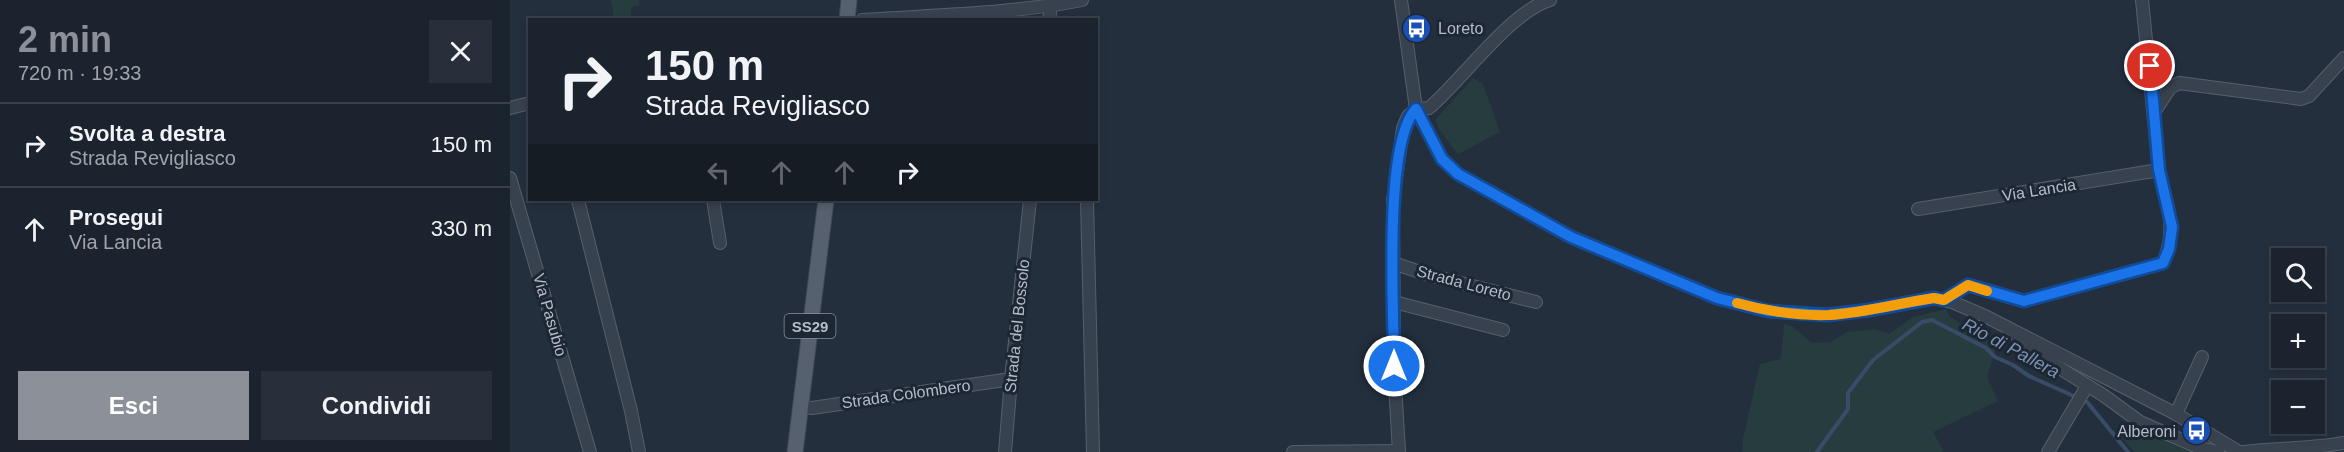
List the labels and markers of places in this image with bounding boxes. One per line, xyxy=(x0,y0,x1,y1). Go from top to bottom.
bus stop icon: Loreto xyxy=(1401,12,1433,44)
place label: Loreto xyxy=(1438,20,1483,37)
pin xyxy=(2124,40,2175,91)
bus stop icon: Alberoni xyxy=(2181,415,2213,447)
place label: Alberoni xyxy=(2117,423,2176,440)

